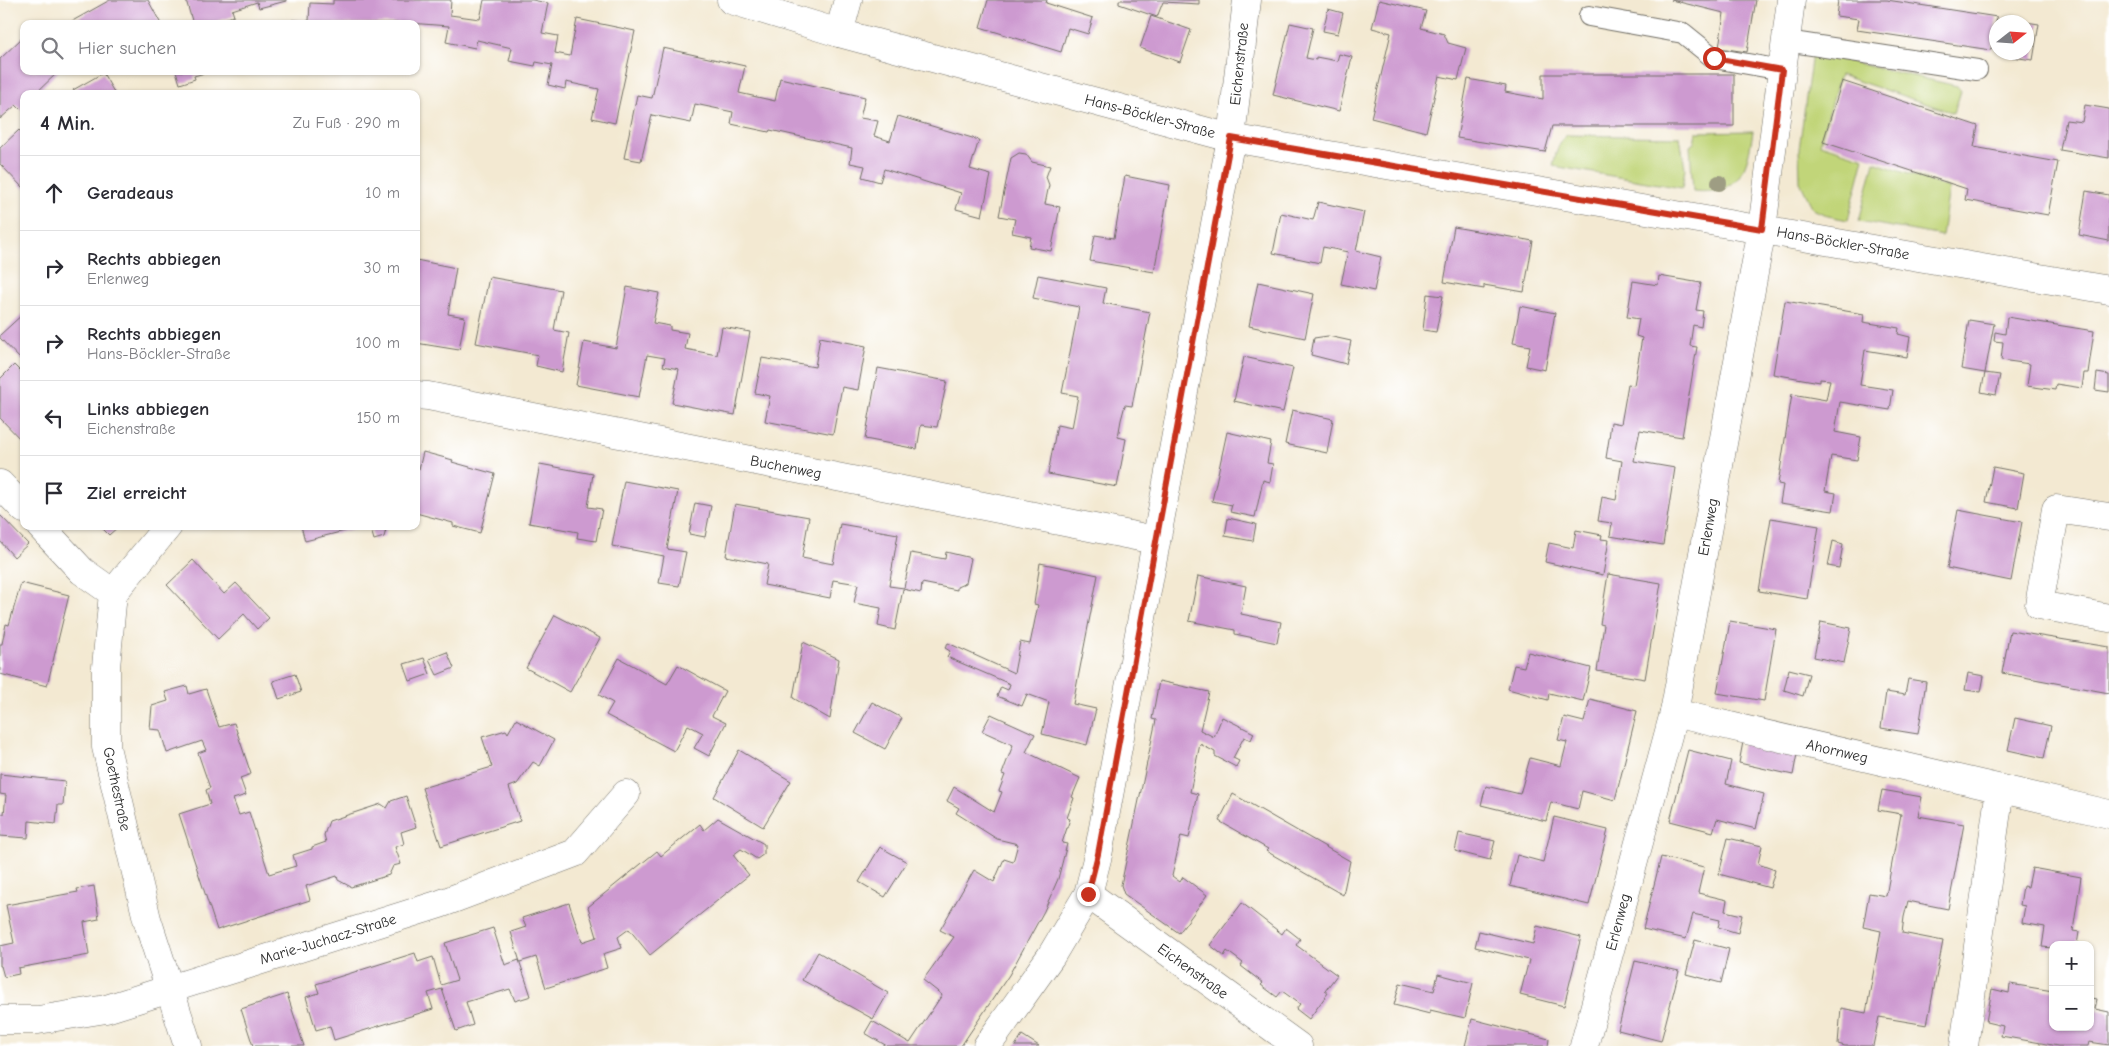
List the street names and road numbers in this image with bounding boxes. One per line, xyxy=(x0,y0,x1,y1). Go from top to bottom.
street label: Eichenstraße xyxy=(1226,21,1252,106)
street label: Hans-Böckler-Straße xyxy=(1083,90,1218,142)
street label: Hans-Böckler-Straße xyxy=(1775,222,1911,264)
street label: Buchenweg xyxy=(749,451,823,483)
street label: Erlenweg xyxy=(1694,497,1722,557)
street label: Ahornweg xyxy=(1804,735,1870,767)
street label: Goethestraße xyxy=(99,745,135,833)
street label: Erlenweg xyxy=(1602,892,1634,952)
street label: Marie-Juchacz-Straße xyxy=(258,910,399,968)
street label: Eichenstraße xyxy=(1154,939,1232,1003)

